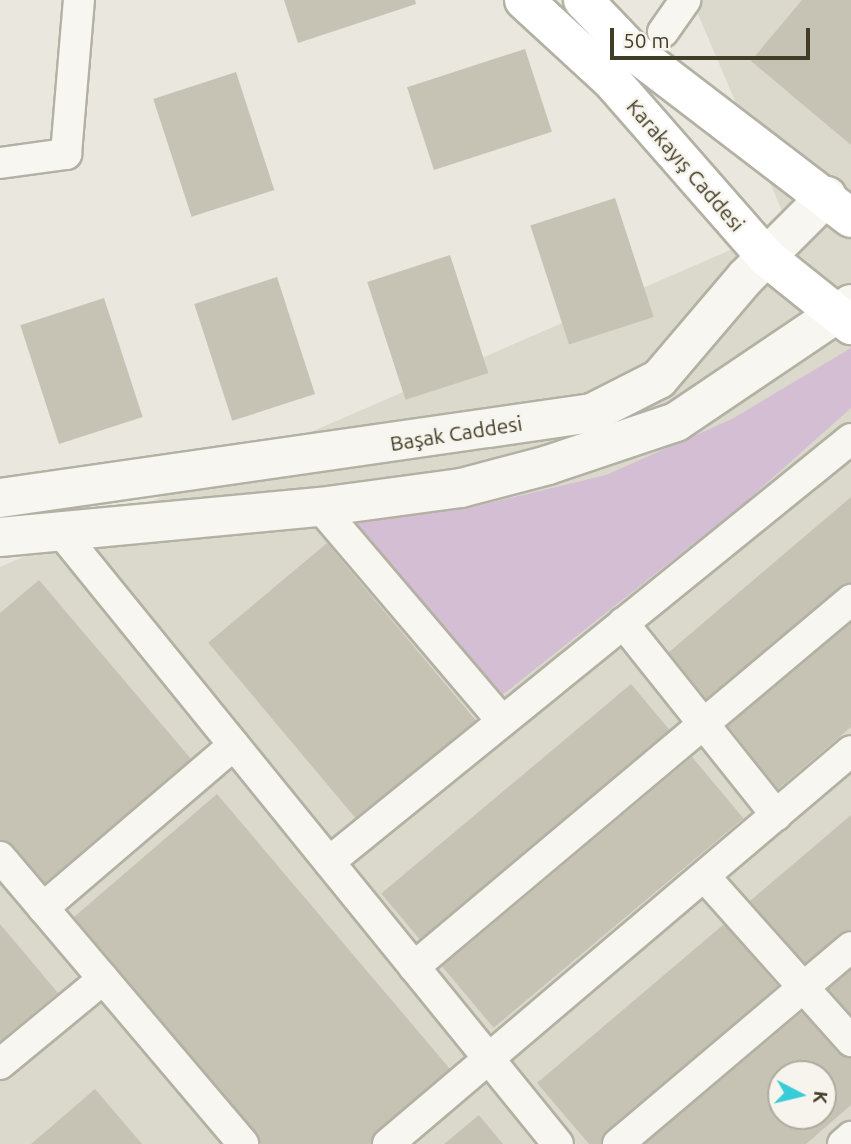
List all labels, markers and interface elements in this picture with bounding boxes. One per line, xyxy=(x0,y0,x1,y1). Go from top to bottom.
scale bar xyxy=(613,14,812,58)
text: 50 m xyxy=(623,28,670,52)
street label: Karakayış Caddesi xyxy=(622,94,750,236)
street label: Başak Caddesi xyxy=(388,410,524,456)
north arrow xyxy=(767,1060,837,1130)
text: K xyxy=(809,1090,833,1105)

